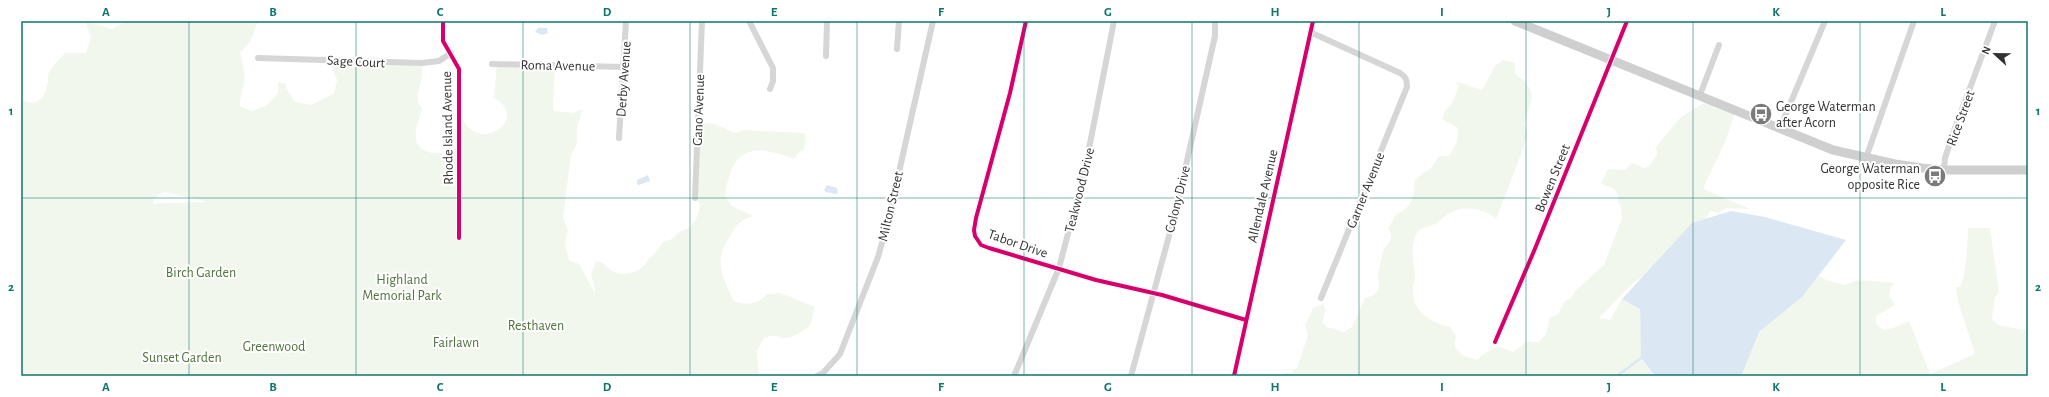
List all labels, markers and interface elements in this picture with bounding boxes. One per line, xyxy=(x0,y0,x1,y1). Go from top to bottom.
text: A xyxy=(102,6,110,19)
text: B xyxy=(269,6,277,19)
text: C xyxy=(437,6,444,19)
text: D xyxy=(603,6,612,19)
text: E xyxy=(771,6,778,19)
text: F xyxy=(938,6,945,19)
text: G xyxy=(1104,6,1112,19)
text: H xyxy=(1270,6,1280,19)
text: I xyxy=(1440,6,1444,19)
text: J xyxy=(1607,6,1611,19)
text: K xyxy=(1772,6,1780,19)
text: L xyxy=(1940,6,1946,19)
north arrow xyxy=(1975,34,2015,74)
street label: Derby Avenue xyxy=(614,41,634,118)
text: N xyxy=(1980,45,1993,56)
street label: Sage Court xyxy=(326,53,386,71)
street label: Roma Avenue xyxy=(520,58,595,74)
street label: Rhode Island Avenue xyxy=(440,71,456,185)
street label: Gano Avenue xyxy=(691,74,707,146)
street label: Rice Street xyxy=(1944,88,1978,148)
place label: George Waterman after Acorn xyxy=(1776,100,1876,130)
bus stop icon: George Waterman after Acorn xyxy=(1748,101,1774,127)
text: 1 xyxy=(9,105,13,118)
text: 1 xyxy=(2036,105,2040,118)
street label: Bowen Street xyxy=(1533,142,1573,214)
street label: Teakwood Drive xyxy=(1063,146,1097,234)
street label: Allendale Avenue xyxy=(1245,148,1281,244)
street label: Garner Avenue xyxy=(1344,150,1387,230)
place label: George Waterman opposite Rice xyxy=(1820,162,1920,192)
bus stop icon: George Waterman opposite Rice xyxy=(1922,163,1948,189)
street label: Colony Drive xyxy=(1163,164,1193,234)
street label: Milton Street xyxy=(876,169,906,243)
street label: Tabor Drive xyxy=(986,227,1049,261)
park label: Birch Garden xyxy=(166,266,236,280)
park label: Highland Memorial Park xyxy=(362,273,442,303)
text: 2 xyxy=(8,281,14,294)
text: 2 xyxy=(2035,281,2041,294)
park label: Resthaven xyxy=(508,319,564,333)
park label: Fairlawn xyxy=(433,336,479,350)
park label: Greenwood xyxy=(243,340,305,354)
park label: Sunset Garden xyxy=(142,351,222,365)
text: A xyxy=(102,381,110,394)
text: B xyxy=(269,381,277,394)
text: C xyxy=(437,381,444,394)
text: D xyxy=(603,381,612,394)
text: E xyxy=(771,381,778,394)
text: F xyxy=(938,381,945,394)
text: G xyxy=(1104,381,1112,394)
text: H xyxy=(1270,381,1280,394)
text: I xyxy=(1440,381,1444,394)
text: J xyxy=(1607,381,1611,394)
text: K xyxy=(1772,381,1780,394)
text: L xyxy=(1940,381,1946,394)

